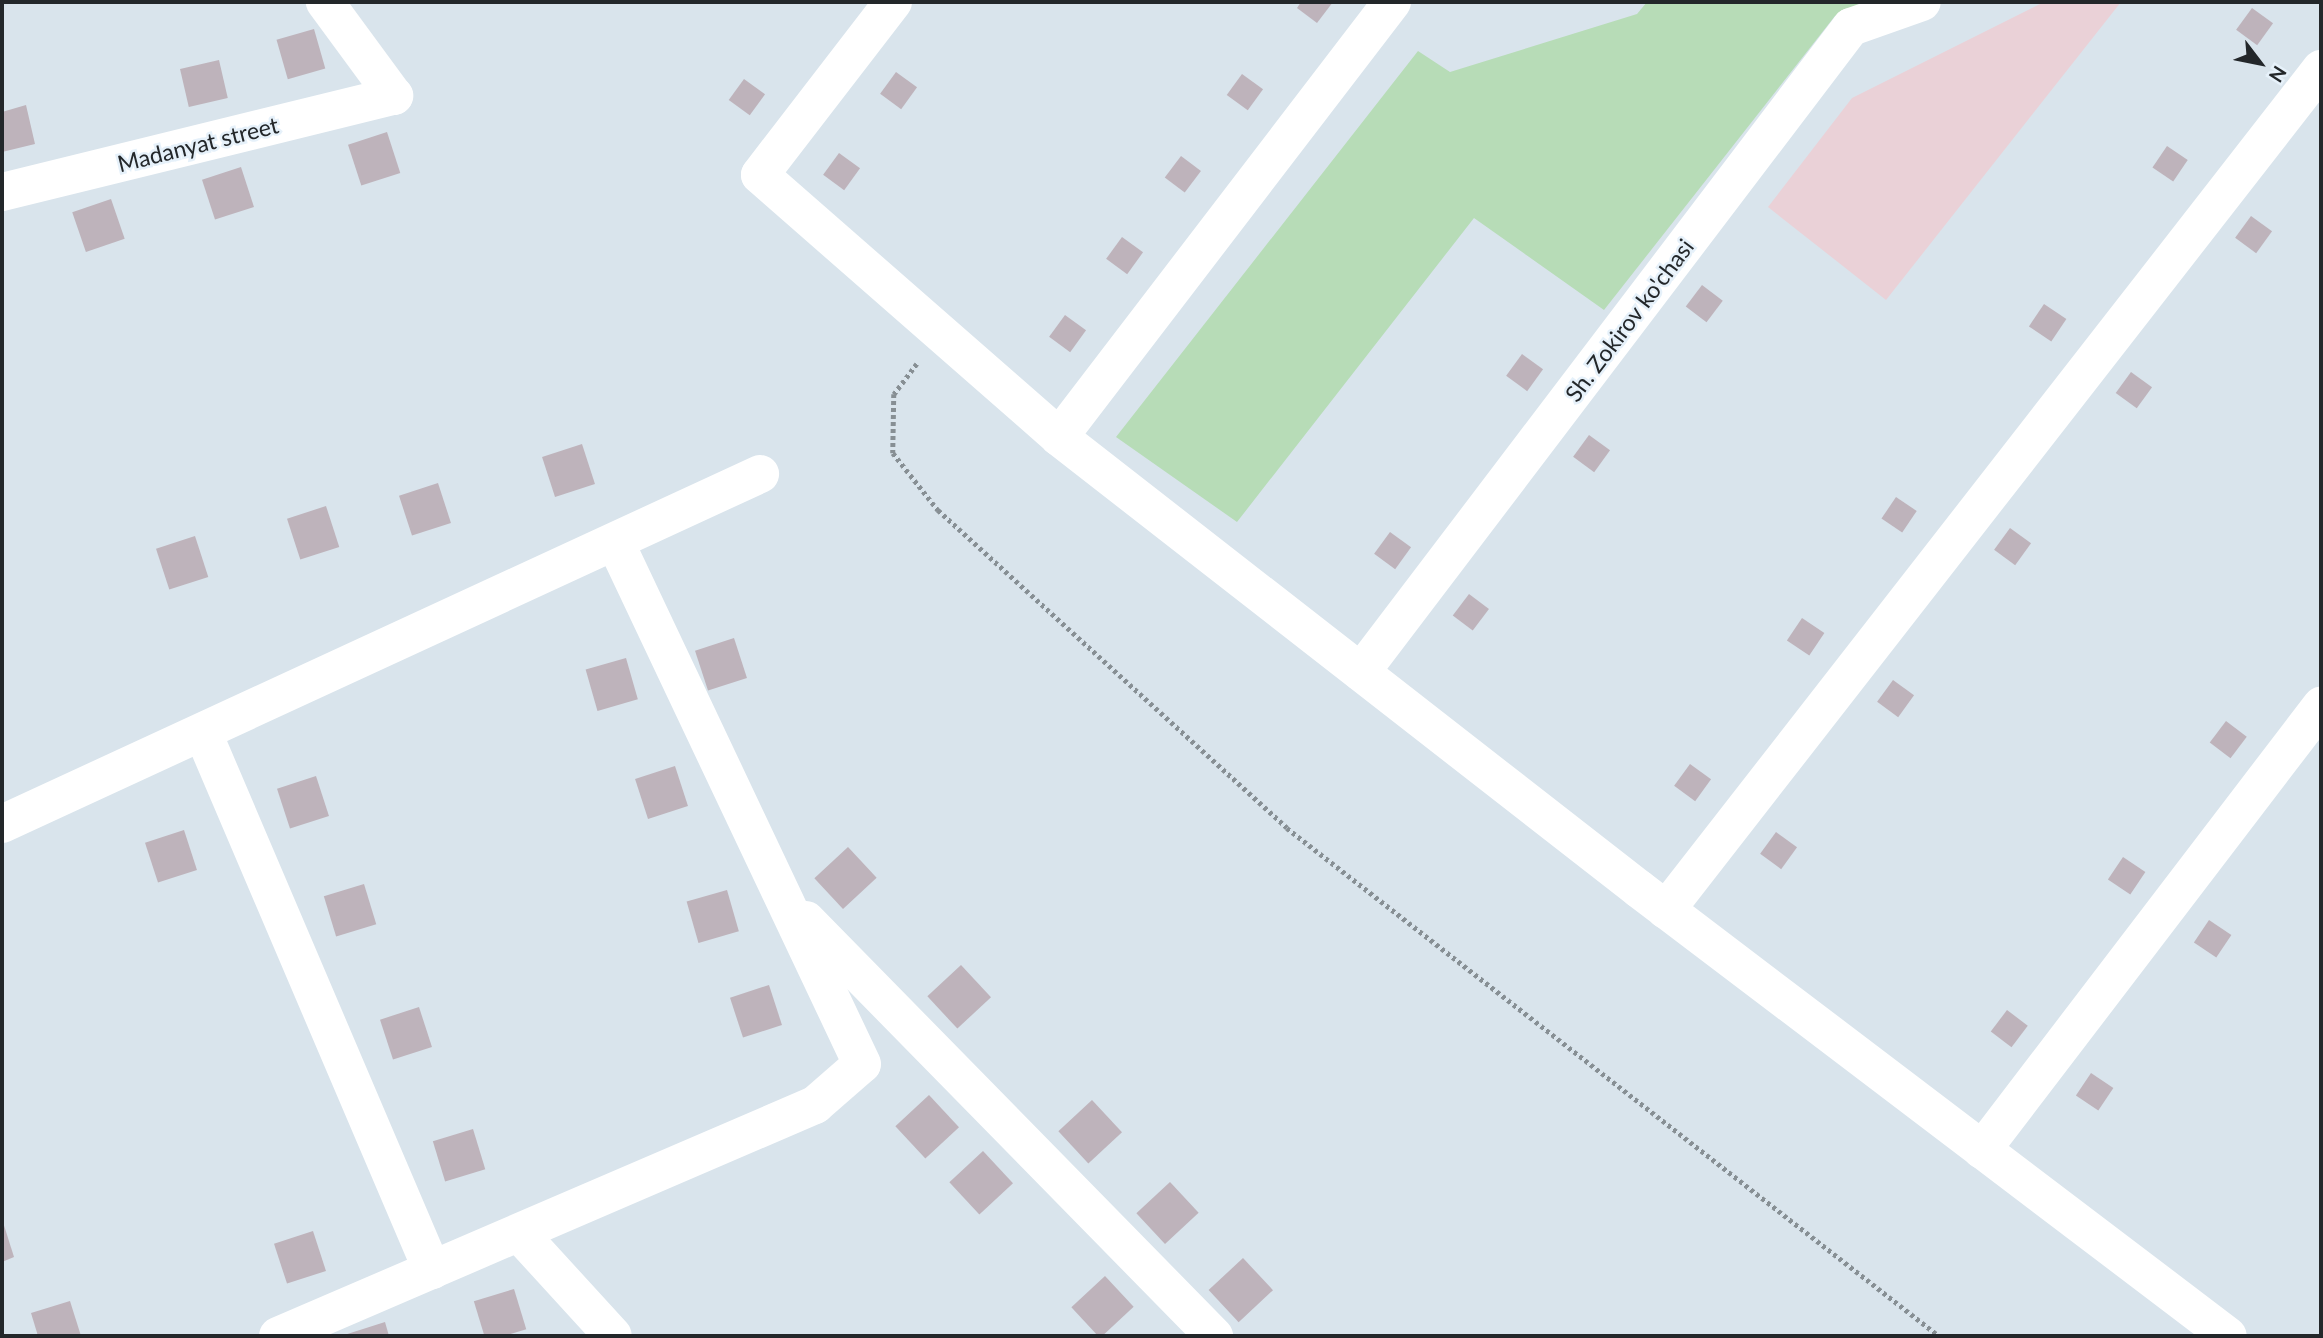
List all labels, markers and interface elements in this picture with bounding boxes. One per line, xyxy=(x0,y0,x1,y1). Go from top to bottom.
north arrow xyxy=(2225,28,2295,98)
text: N xyxy=(2265,62,2292,87)
street label: Madanyat street xyxy=(115,111,281,177)
street label: Sh. Zokirov ko'chasi xyxy=(1559,233,1699,407)

